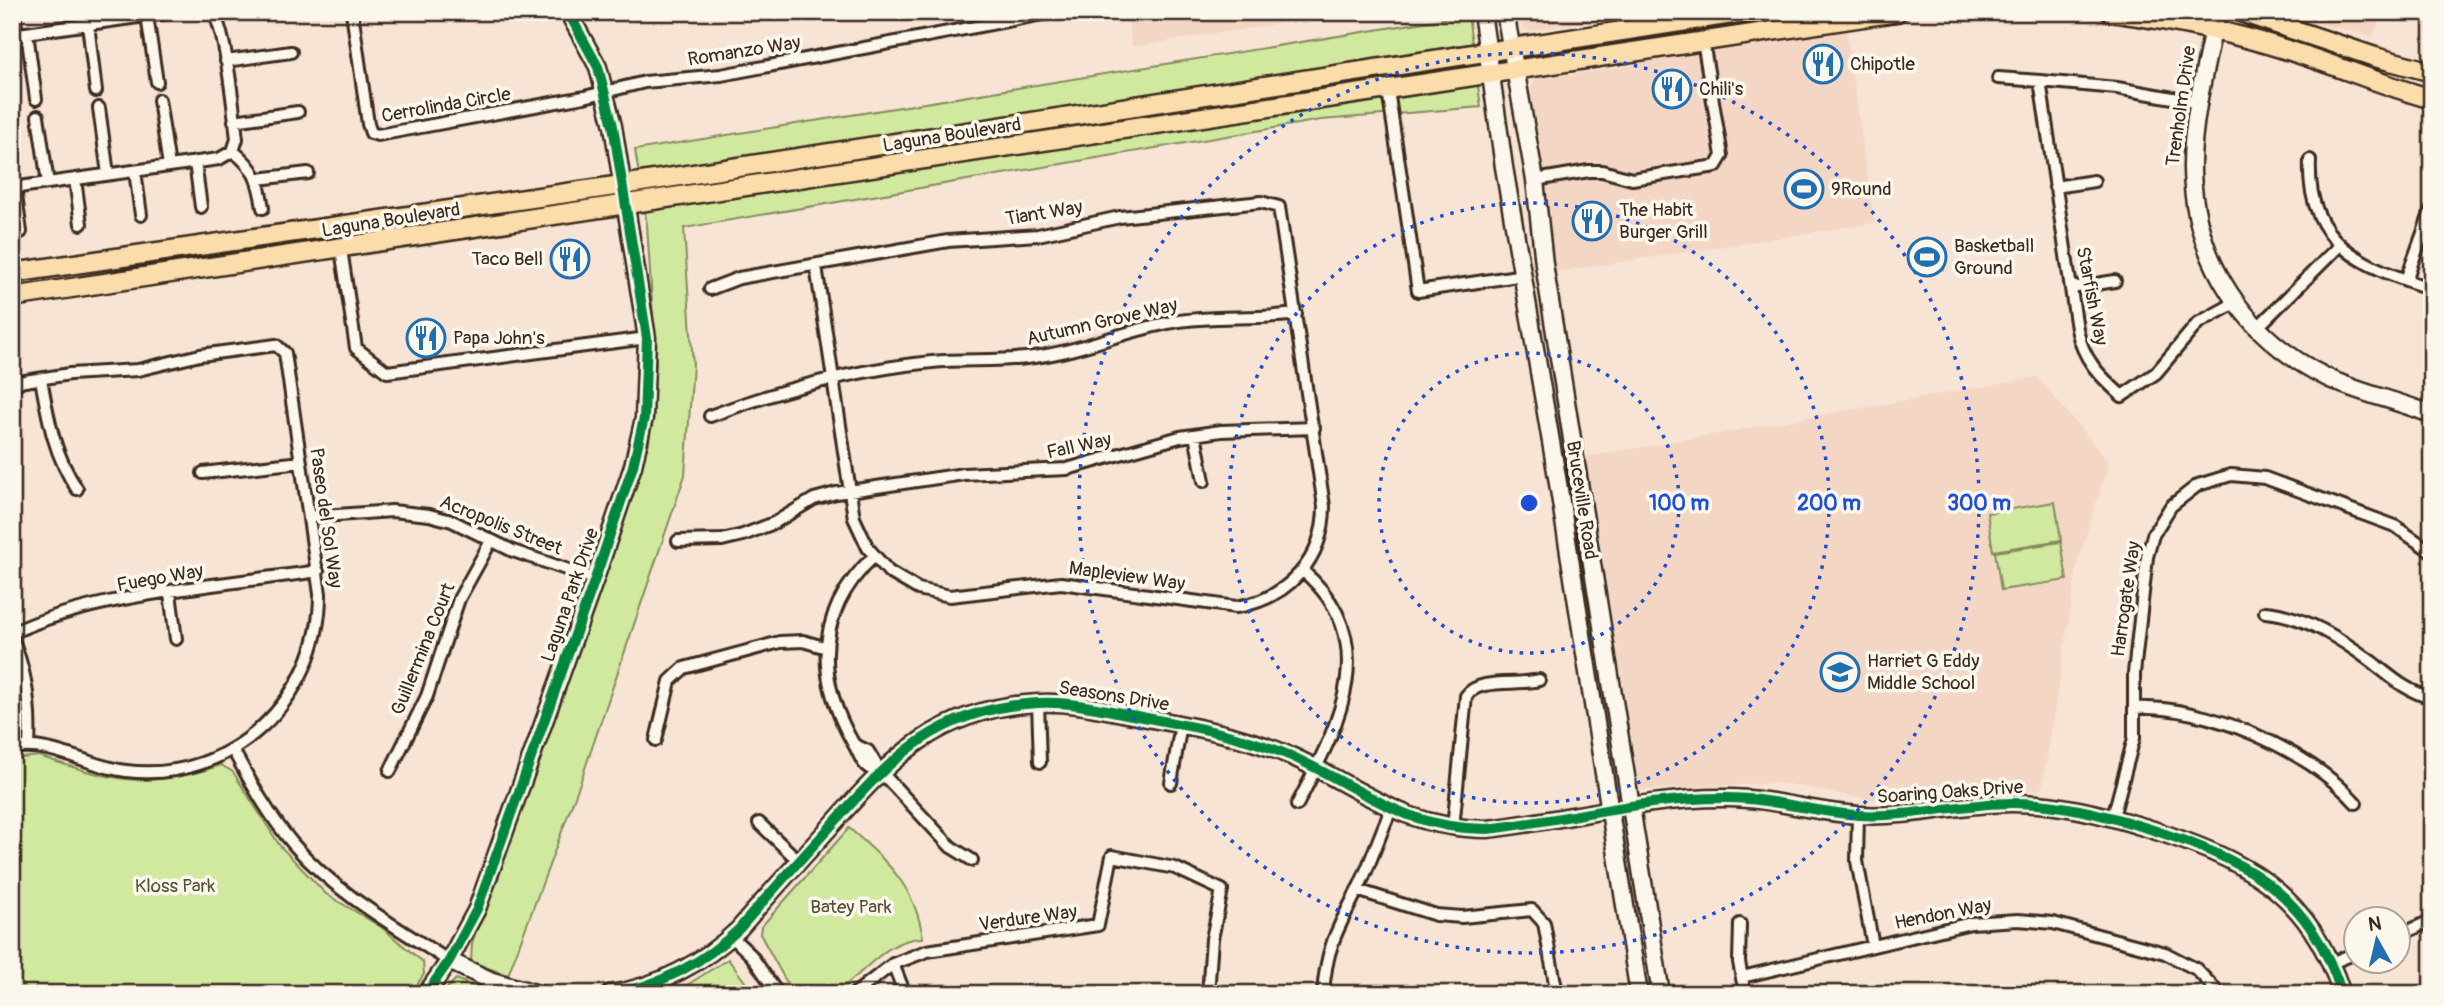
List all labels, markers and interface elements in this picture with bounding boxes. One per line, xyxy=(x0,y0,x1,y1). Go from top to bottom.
street label: Romanzo Way xyxy=(686,30,802,72)
restaurant icon: Chipotle xyxy=(1802,43,1844,85)
street label: Trenholm Drive xyxy=(2161,44,2201,168)
place label: Chipotle xyxy=(1850,52,1916,76)
restaurant icon: Chili's xyxy=(1651,68,1693,110)
place label: Chili's xyxy=(1699,77,1744,101)
street label: Cerrolinda Circle xyxy=(380,82,513,128)
street label: Laguna Boulevard xyxy=(881,112,1023,158)
sports icon: 9Round xyxy=(1783,168,1825,210)
place label: 9Round xyxy=(1831,177,1892,201)
street label: Tiant Way xyxy=(1004,195,1084,231)
street label: Laguna Boulevard xyxy=(320,197,462,243)
place label: The Habit Burger Grill xyxy=(1619,198,1708,244)
restaurant icon: The Habit Burger Grill xyxy=(1571,200,1613,242)
place label: Basketball Ground xyxy=(1954,234,2034,280)
sports icon: Basketball Ground xyxy=(1906,236,1948,278)
restaurant icon: Taco Bell xyxy=(549,238,591,280)
street label: Starfish Way xyxy=(2071,245,2113,347)
place label: Taco Bell xyxy=(472,247,543,271)
street label: Autumn Grove Way xyxy=(1024,293,1180,351)
restaurant icon: Papa John's xyxy=(405,317,447,359)
place label: Papa John's xyxy=(453,326,545,350)
street label: Fall Way xyxy=(1044,427,1114,465)
street label: Bruceville Road xyxy=(1561,439,1603,561)
street label: Paseo del Sol Way xyxy=(304,446,348,590)
street label: Acropolis Street xyxy=(436,490,566,561)
text: 100 m xyxy=(1649,490,1709,517)
text: 200 m xyxy=(1797,490,1861,517)
text: 300 m xyxy=(1947,490,2011,517)
centre of rings xyxy=(1517,491,1541,515)
street label: Laguna Park Drive xyxy=(536,524,604,665)
street label: Harrogate Way xyxy=(2106,540,2146,658)
street label: Mapleview Way xyxy=(1067,556,1187,596)
street label: Fuego Way xyxy=(115,559,205,597)
street label: Guillermina Court xyxy=(386,579,461,719)
place label: Harriet G Eddy Middle School xyxy=(1867,649,1979,695)
school or university icon: Harriet G Eddy Middle School xyxy=(1819,651,1861,693)
street label: Seasons Drive xyxy=(1057,675,1171,717)
street label: Soaring Oaks Drive xyxy=(1876,775,2025,809)
park label: Kloss Park xyxy=(135,874,215,898)
street label: Hendon Way xyxy=(1893,893,1993,935)
park label: Batey Park xyxy=(810,895,892,919)
street label: Verdure Way xyxy=(977,899,1079,937)
north arrow xyxy=(2342,904,2412,974)
text: N xyxy=(2367,911,2383,937)

